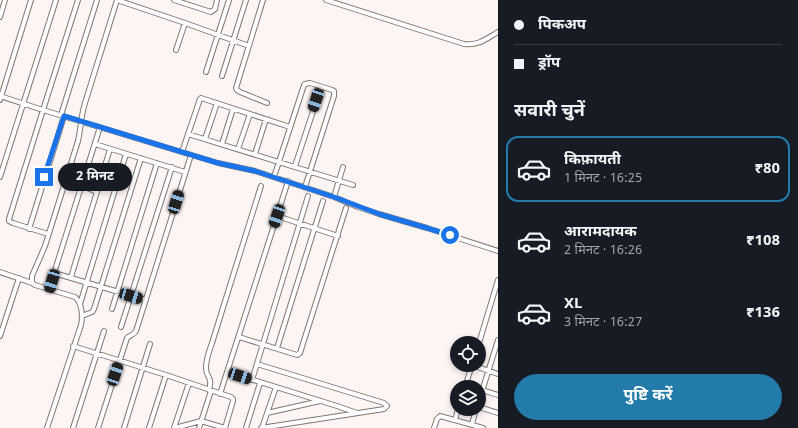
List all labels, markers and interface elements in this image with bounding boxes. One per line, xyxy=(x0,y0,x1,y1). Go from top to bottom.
text: पिकअप xyxy=(538,16,586,35)
text: ड्रॉप xyxy=(538,54,560,73)
car xyxy=(307,87,325,113)
text: सवारी चुनें xyxy=(514,100,585,123)
icon: car xyxy=(516,151,552,187)
text: किफ़ायती xyxy=(564,151,621,170)
text: ₹80 xyxy=(754,160,780,179)
callout: 2 मिनट xyxy=(58,163,132,191)
route end xyxy=(35,168,53,186)
text: 2 मिनट xyxy=(76,168,114,185)
text: 1 मिनट · 16:25 xyxy=(564,170,642,187)
car xyxy=(167,189,185,215)
car xyxy=(268,203,286,229)
icon: car xyxy=(516,223,552,259)
text: आरामदायक xyxy=(564,223,637,242)
route start xyxy=(441,226,459,244)
text: ₹108 xyxy=(746,232,780,251)
text: 2 मिनट · 16:26 xyxy=(564,242,642,259)
car xyxy=(43,268,61,294)
car xyxy=(118,287,144,305)
icon: car xyxy=(516,295,552,331)
text: XL xyxy=(564,295,582,314)
text: ₹136 xyxy=(746,304,780,323)
text: 3 मिनट · 16:27 xyxy=(564,314,642,331)
map controls xyxy=(450,336,486,416)
button: locate xyxy=(450,336,486,372)
car xyxy=(106,361,124,387)
car xyxy=(227,367,253,385)
button: पुष्टि करें xyxy=(514,374,782,420)
button: layers xyxy=(450,380,486,416)

